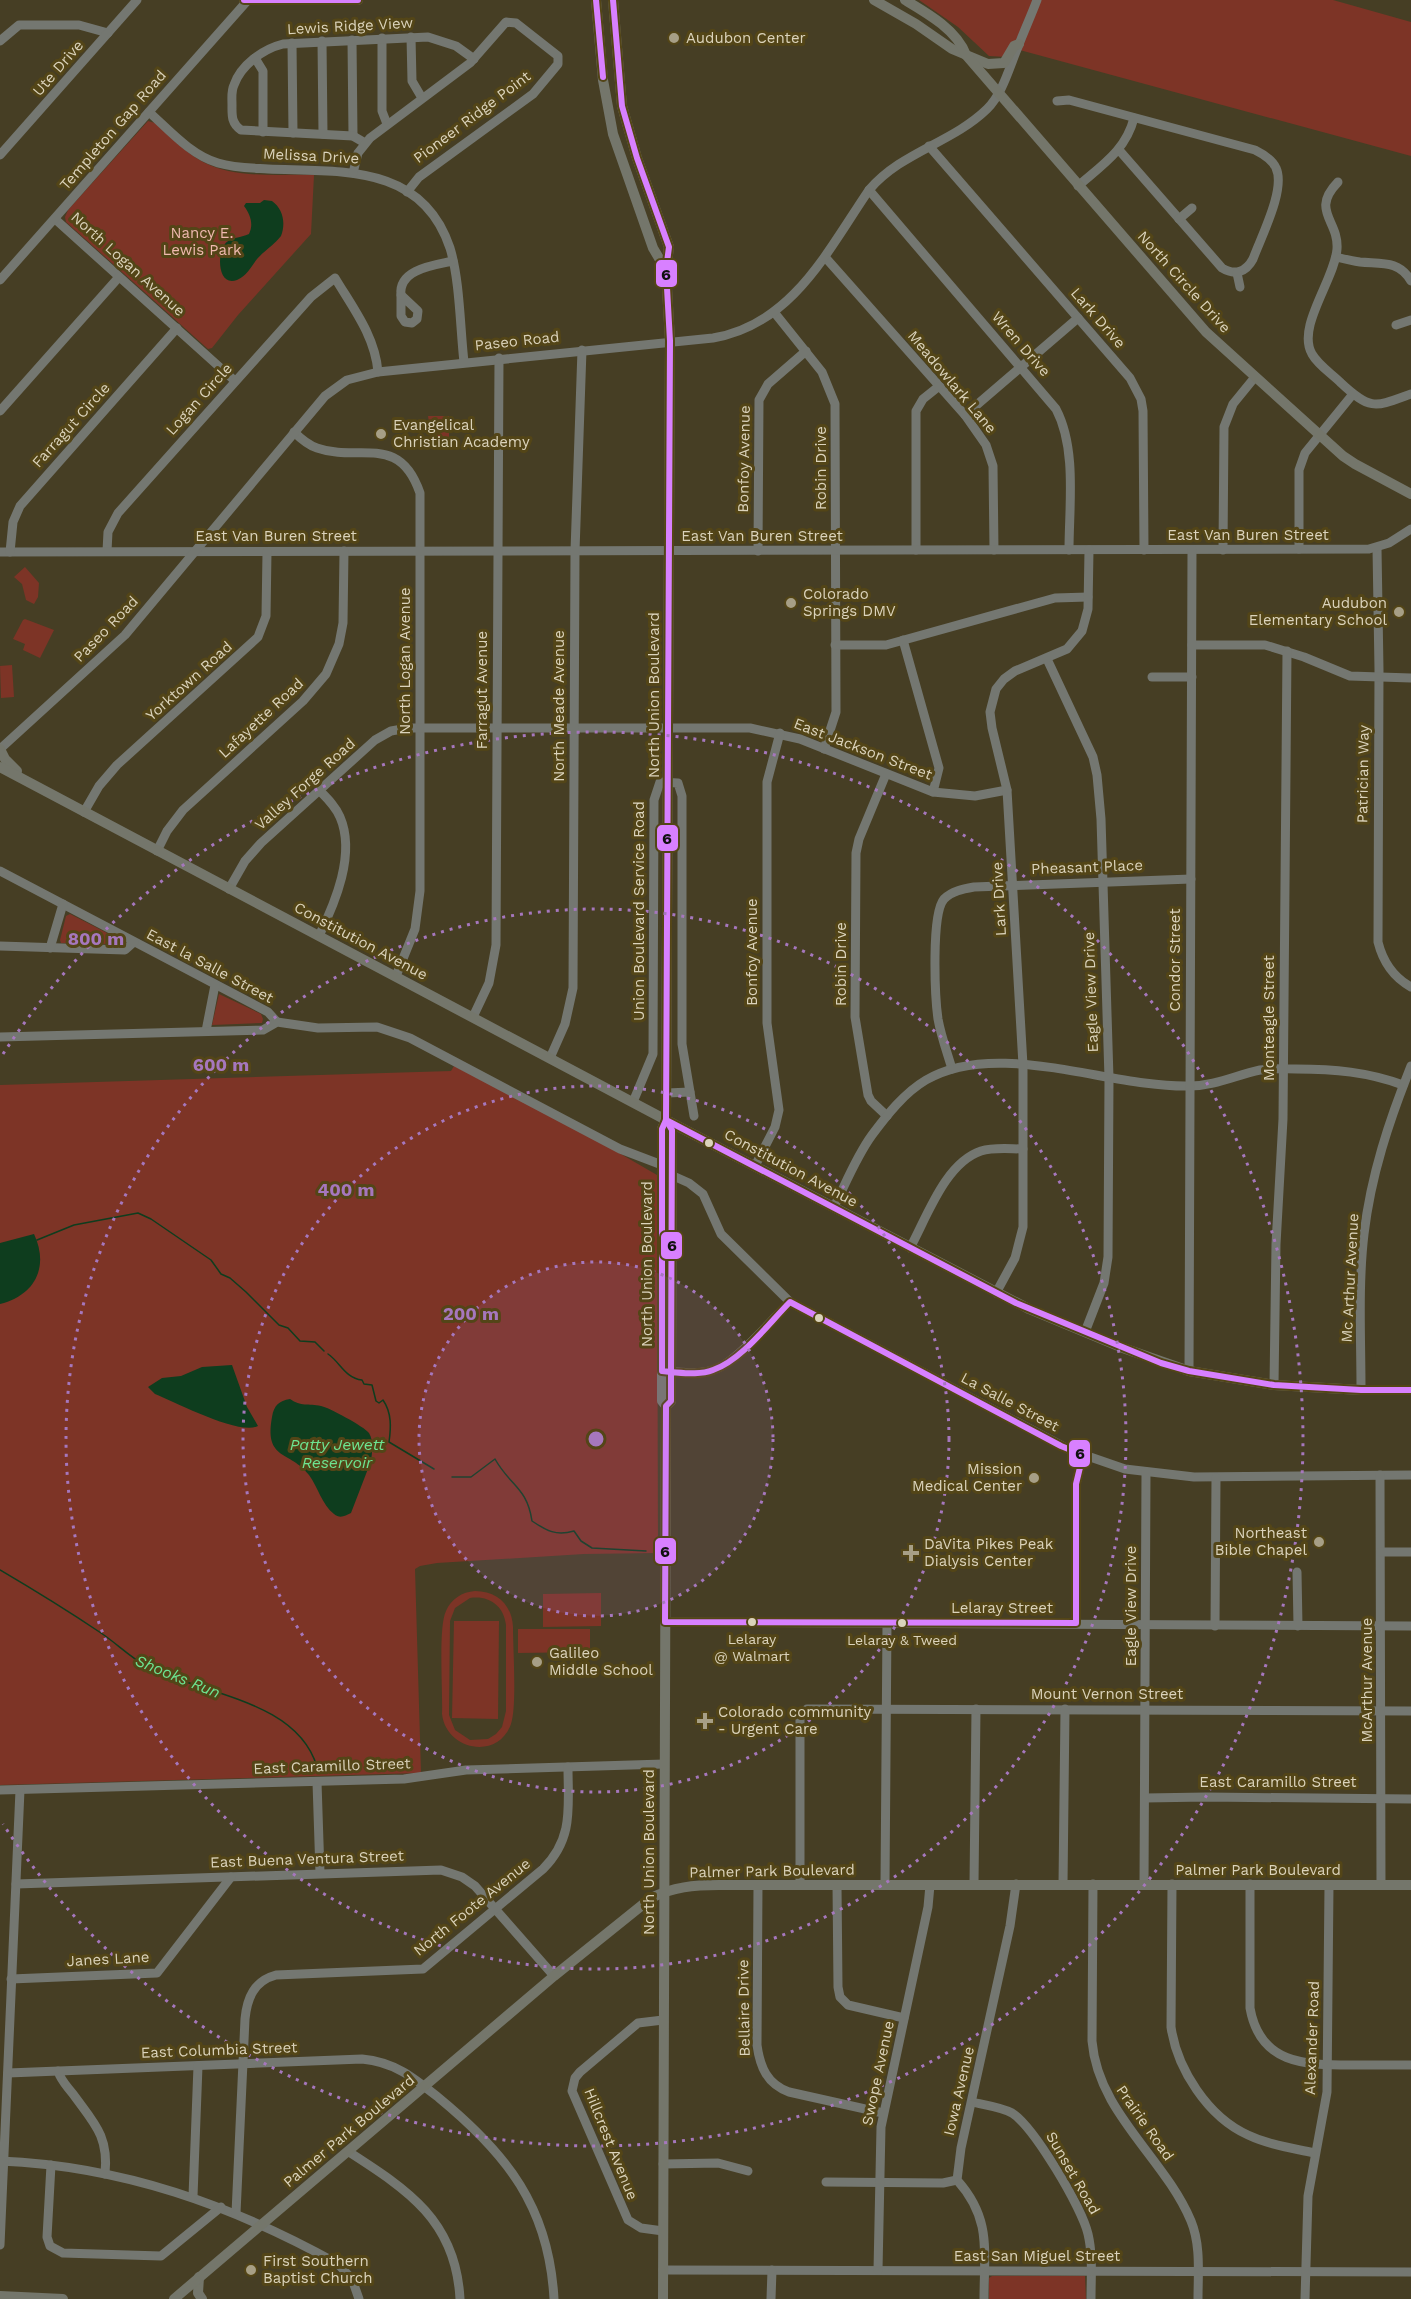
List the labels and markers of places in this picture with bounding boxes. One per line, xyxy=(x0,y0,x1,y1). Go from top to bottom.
place label: Audubon Center xyxy=(686,29,806,47)
marker: Audubon Center xyxy=(667,31,681,45)
place label: Evangelical Christian Academy xyxy=(393,416,530,451)
marker: Evangelical Christian Academy xyxy=(374,427,388,441)
place label: Colorado Springs DMV xyxy=(803,585,896,620)
place label: Audubon Elementary School xyxy=(1249,594,1387,629)
marker: Colorado Springs DMV xyxy=(784,596,798,610)
marker: Audubon Elementary School xyxy=(1392,605,1406,619)
unlabelled marker xyxy=(703,1137,715,1149)
unlabelled marker xyxy=(813,1312,825,1324)
centre of rings xyxy=(586,1429,606,1449)
place label: Mission Medical Center xyxy=(912,1460,1022,1495)
marker: Mission Medical Center xyxy=(1027,1471,1041,1485)
place label: Northeast Bible Chapel xyxy=(1215,1524,1308,1559)
place label: DaVita Pikes Peak Dialysis Center xyxy=(924,1535,1054,1570)
marker: Northeast Bible Chapel xyxy=(1312,1535,1326,1549)
marker: DaVita Pikes Peak Dialysis Center xyxy=(902,1544,920,1562)
marker: Lelaray @ Walmart xyxy=(746,1616,758,1628)
marker: Lelaray & Tweed xyxy=(896,1617,908,1629)
place label: Lelaray @ Walmart xyxy=(714,1631,790,1664)
place label: Lelaray & Tweed xyxy=(847,1632,957,1648)
place label: Galileo Middle School xyxy=(549,1644,653,1679)
marker: Galileo Middle School xyxy=(530,1655,544,1669)
place label: Colorado community - Urgent Care xyxy=(718,1703,872,1738)
marker: Colorado community - Urgent Care xyxy=(696,1712,714,1730)
place label: First Southern Baptist Church xyxy=(263,2252,373,2287)
marker: First Southern Baptist Church xyxy=(244,2263,258,2277)

